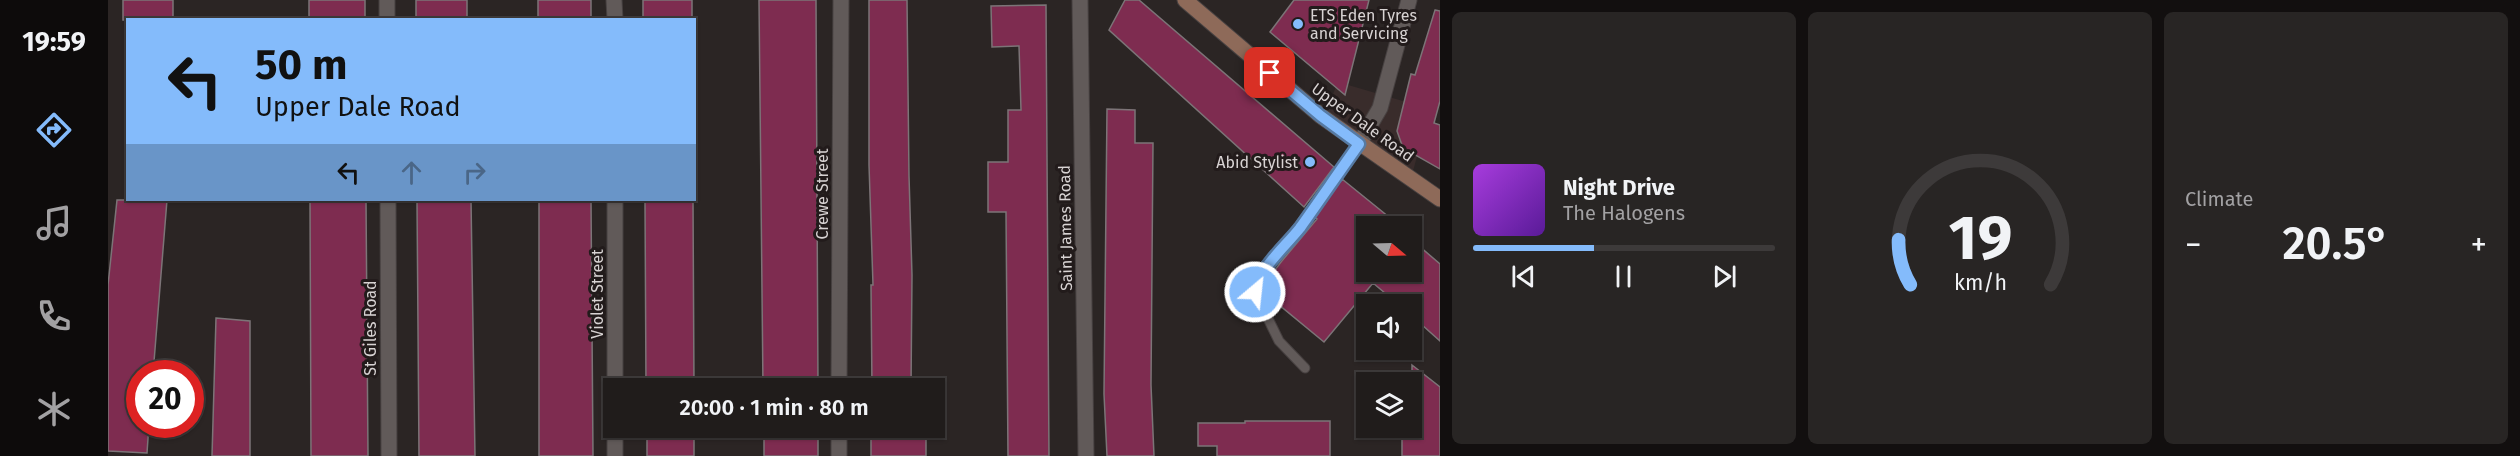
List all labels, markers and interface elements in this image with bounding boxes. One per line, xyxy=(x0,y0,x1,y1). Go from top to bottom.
place label: ETS Eden Tyres and Servicing xyxy=(1310,6,1417,43)
marker: ETS Eden Tyres and Servicing xyxy=(1291,17,1305,31)
text: 19:59 xyxy=(22,26,86,58)
text: 50 m xyxy=(255,40,348,90)
icon: left xyxy=(156,42,234,120)
pin xyxy=(1244,47,1295,98)
icon: arrive xyxy=(1253,56,1286,89)
street label: Upper Dale Road xyxy=(1308,79,1418,166)
text: Upper Dale Road xyxy=(255,91,461,123)
icon: directions xyxy=(33,109,75,151)
street label: Crewe Street xyxy=(813,148,832,239)
place label: Abid Stylist xyxy=(1216,153,1298,172)
marker: Abid Stylist xyxy=(1303,155,1317,169)
icon: left xyxy=(332,156,365,189)
icon: ahead xyxy=(395,156,428,189)
icon: right xyxy=(458,156,491,189)
street label: Saint James Road xyxy=(1055,165,1076,291)
text: Night Drive xyxy=(1563,174,1675,201)
text: Climate xyxy=(2185,187,2253,211)
text: The Halogens xyxy=(1563,201,1685,225)
text: 19 xyxy=(1948,201,2012,276)
icon: music xyxy=(33,202,75,244)
north arrow xyxy=(1356,216,1422,282)
map controls xyxy=(1356,216,1422,438)
text: 20.5° xyxy=(2282,217,2390,271)
text: − xyxy=(2185,225,2202,265)
text: + xyxy=(2471,225,2487,265)
street label: Violet Street xyxy=(588,249,607,339)
position arrow xyxy=(1223,260,1287,324)
icon: previous xyxy=(1507,260,1540,293)
icon: pause xyxy=(1607,260,1640,293)
icon: next xyxy=(1708,260,1741,293)
text: km/h xyxy=(1953,270,2007,296)
street label: St Giles Road xyxy=(361,280,380,376)
button: sound xyxy=(1356,294,1422,360)
icon: phone xyxy=(33,295,75,337)
speed limit sign: 20 xyxy=(126,360,204,438)
button: layers xyxy=(1356,372,1422,438)
icon: climate xyxy=(33,388,75,430)
text: 20:00 · 1 min · 80 m xyxy=(679,394,869,421)

